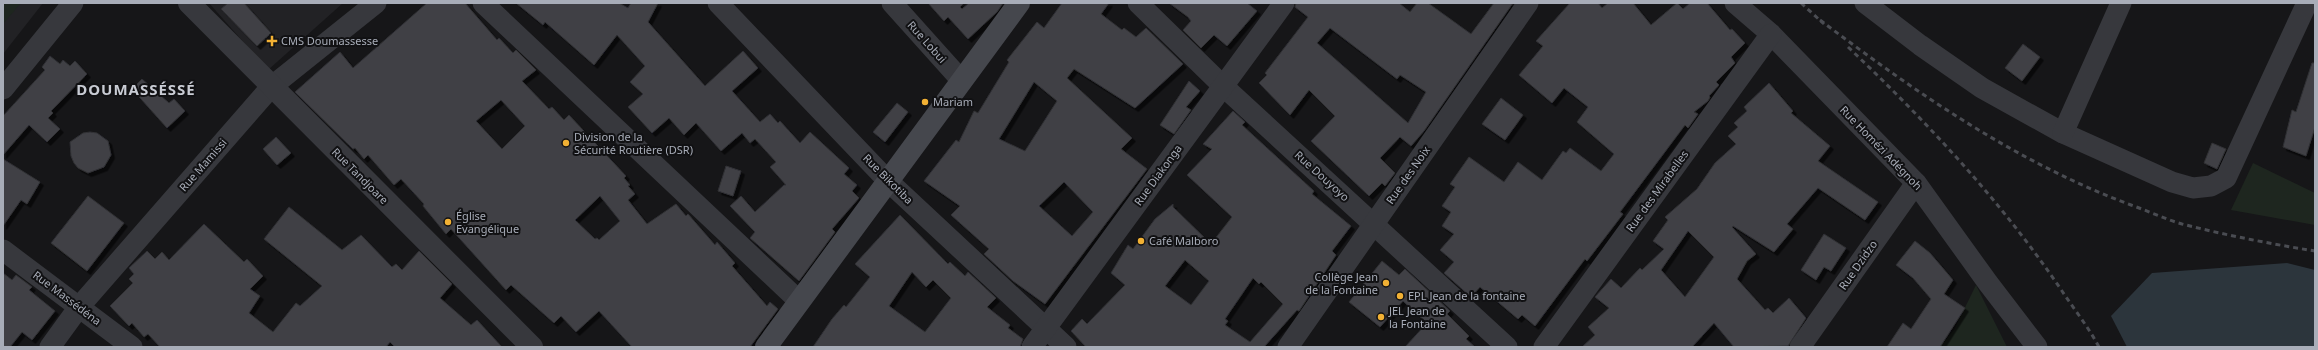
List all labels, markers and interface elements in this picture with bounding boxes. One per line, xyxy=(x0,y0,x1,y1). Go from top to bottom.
street label: Rue Lobui xyxy=(905,17,950,66)
place label: CMS Doumassesse xyxy=(281,33,378,48)
marker: CMS Doumassesse xyxy=(266,35,278,47)
district label: DOUMASSÉSSÉ xyxy=(76,79,196,99)
place label: Mariam xyxy=(933,94,973,109)
marker: Mariam xyxy=(920,97,930,107)
street label: Rue Homézi Adégnoh xyxy=(1837,102,1926,193)
place label: Division de la Sécurité Routière (DSR) xyxy=(574,129,693,157)
street label: Rue Mamissi xyxy=(176,135,230,194)
marker: Division de la Sécurité Routière (DSR) xyxy=(561,138,571,148)
street label: Rue Diakonga xyxy=(1130,141,1185,208)
street label: Rue des Noix xyxy=(1382,143,1433,207)
street label: Rue Tandjoare xyxy=(329,144,392,207)
street label: Rue Douyoyo xyxy=(1292,147,1353,204)
street label: Rue des Mirabelles xyxy=(1622,147,1691,234)
street label: Rue Bikotiba xyxy=(860,150,917,207)
place label: Église Evangélique xyxy=(456,208,519,236)
marker: Église Evangélique xyxy=(443,217,453,227)
place label: Café Malboro xyxy=(1149,233,1219,248)
marker: Café Malboro xyxy=(1136,236,1146,246)
street label: Rue Dzidzo xyxy=(1835,237,1880,293)
street label: Rue Massédéna xyxy=(30,267,104,328)
place label: Collège Jean de la Fontaine xyxy=(1305,269,1378,297)
marker: Collège Jean de la Fontaine xyxy=(1381,278,1391,288)
place label: EPL Jean de la fontaine xyxy=(1408,288,1525,303)
marker: EPL Jean de la fontaine xyxy=(1395,291,1405,301)
place label: JEL Jean de la Fontaine xyxy=(1388,303,1446,331)
marker: JEL Jean de la Fontaine xyxy=(1376,312,1386,322)

